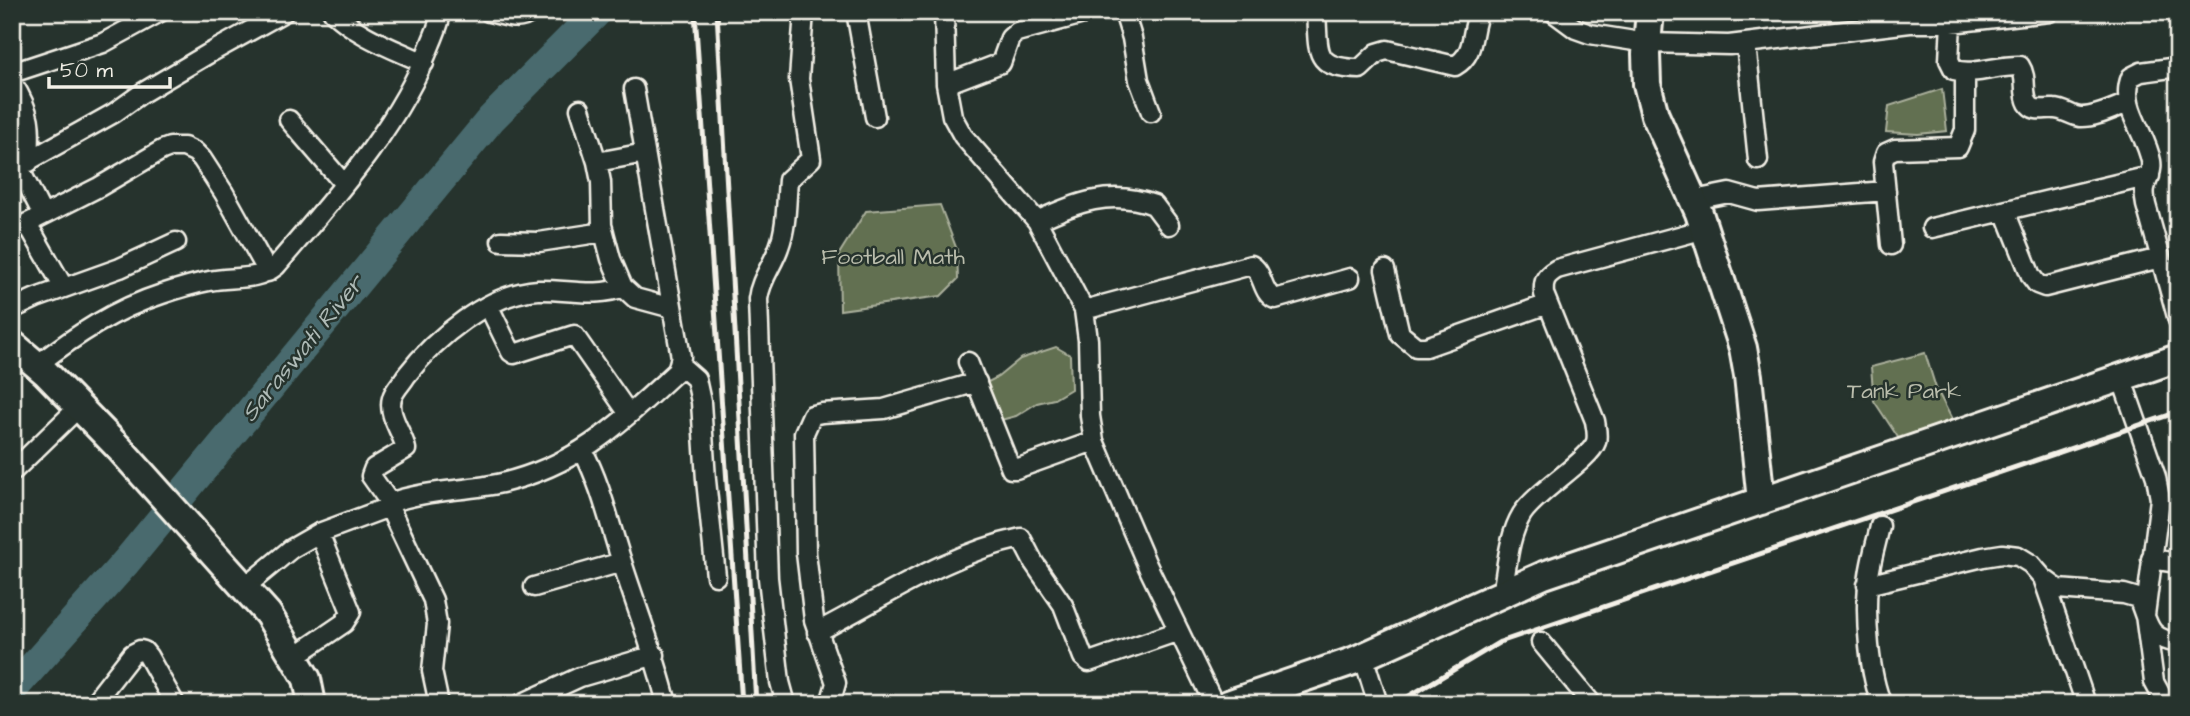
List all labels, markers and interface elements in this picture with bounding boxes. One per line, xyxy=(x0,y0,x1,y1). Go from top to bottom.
scale bar xyxy=(49,46,170,90)
text: 50 m xyxy=(60,56,114,85)
park label: Football Math xyxy=(821,241,965,273)
water label: Saraswati River xyxy=(233,266,374,429)
park label: Tank Park xyxy=(1847,375,1961,407)

